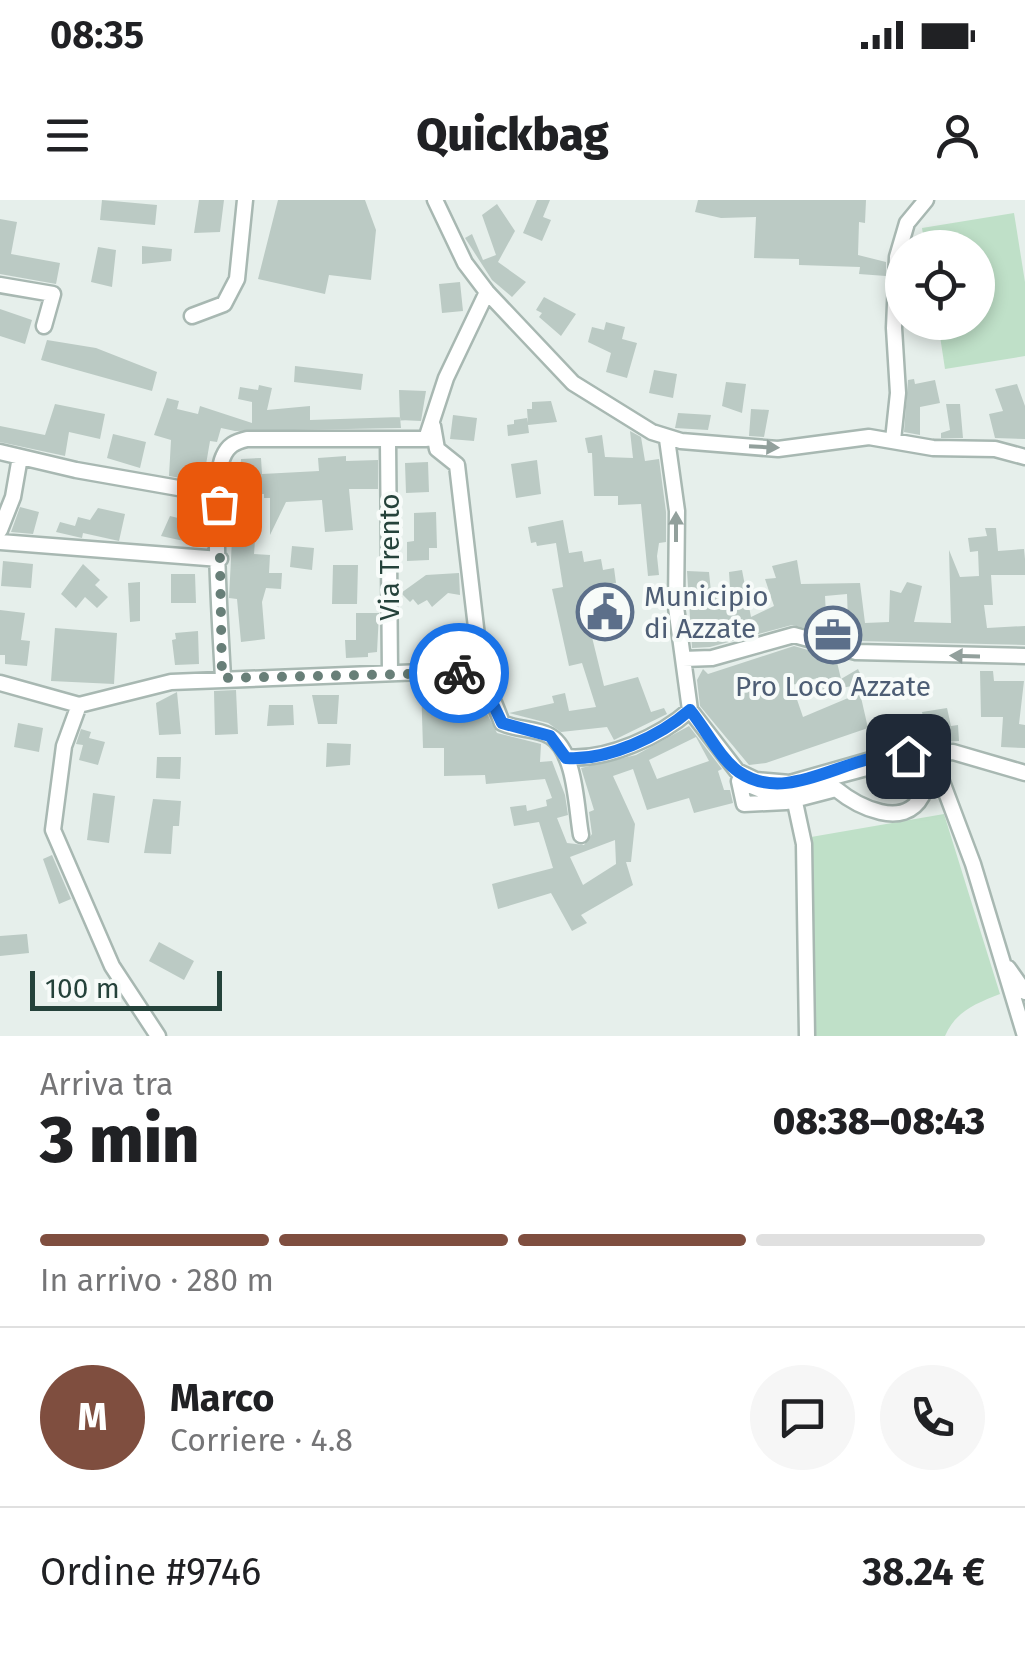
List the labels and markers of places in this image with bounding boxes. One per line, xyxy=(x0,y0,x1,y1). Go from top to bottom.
pin xyxy=(177,462,262,547)
place label: Municipio di Azzate xyxy=(644,580,769,645)
public building icon: Municipio di Azzate xyxy=(575,582,635,642)
office icon: Pro Loco Azzate xyxy=(803,605,863,665)
place label: Pro Loco Azzate xyxy=(735,670,931,703)
pin xyxy=(866,714,951,799)

